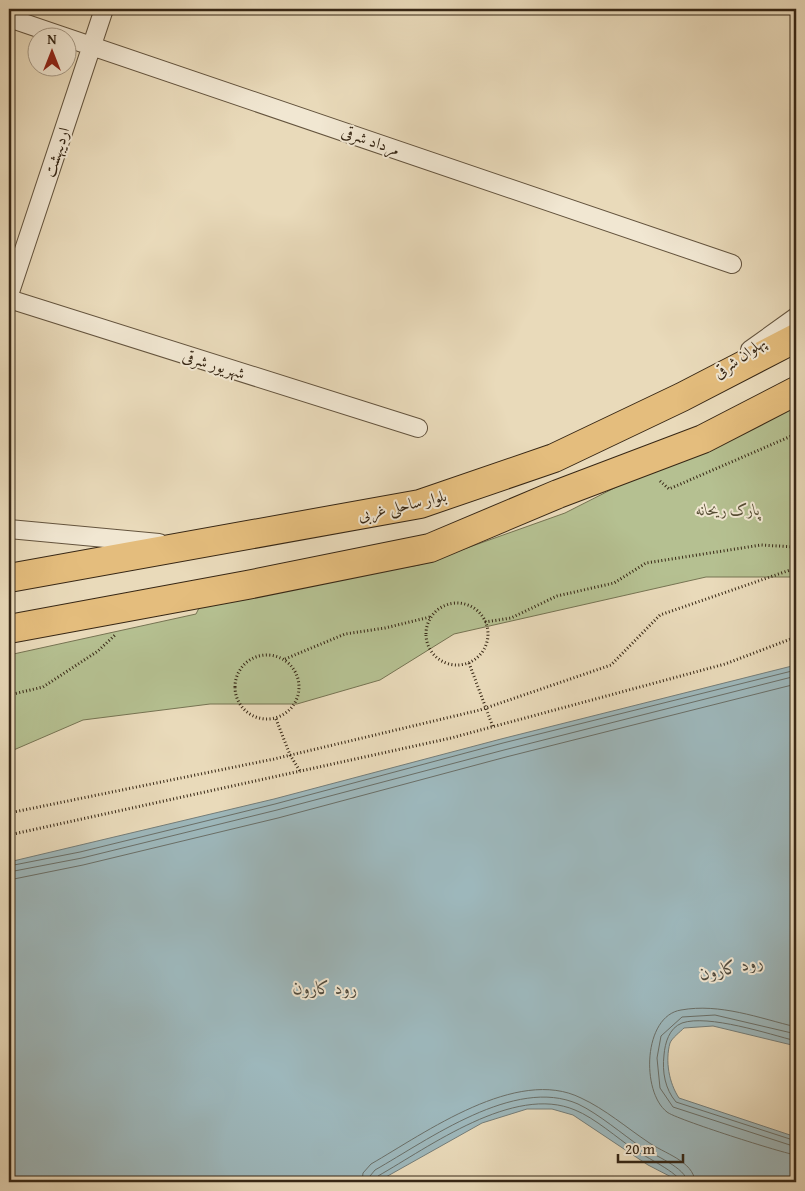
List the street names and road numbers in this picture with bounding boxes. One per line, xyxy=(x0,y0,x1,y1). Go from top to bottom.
street label: مرداد شرقی xyxy=(339,119,403,161)
street label: اردیبهشت xyxy=(37,124,75,180)
street label: پهلوان شرقی xyxy=(708,330,770,384)
street label: شهریور شرقی xyxy=(180,343,248,385)
street label: بلوار ساحلی غربی xyxy=(355,483,449,527)

